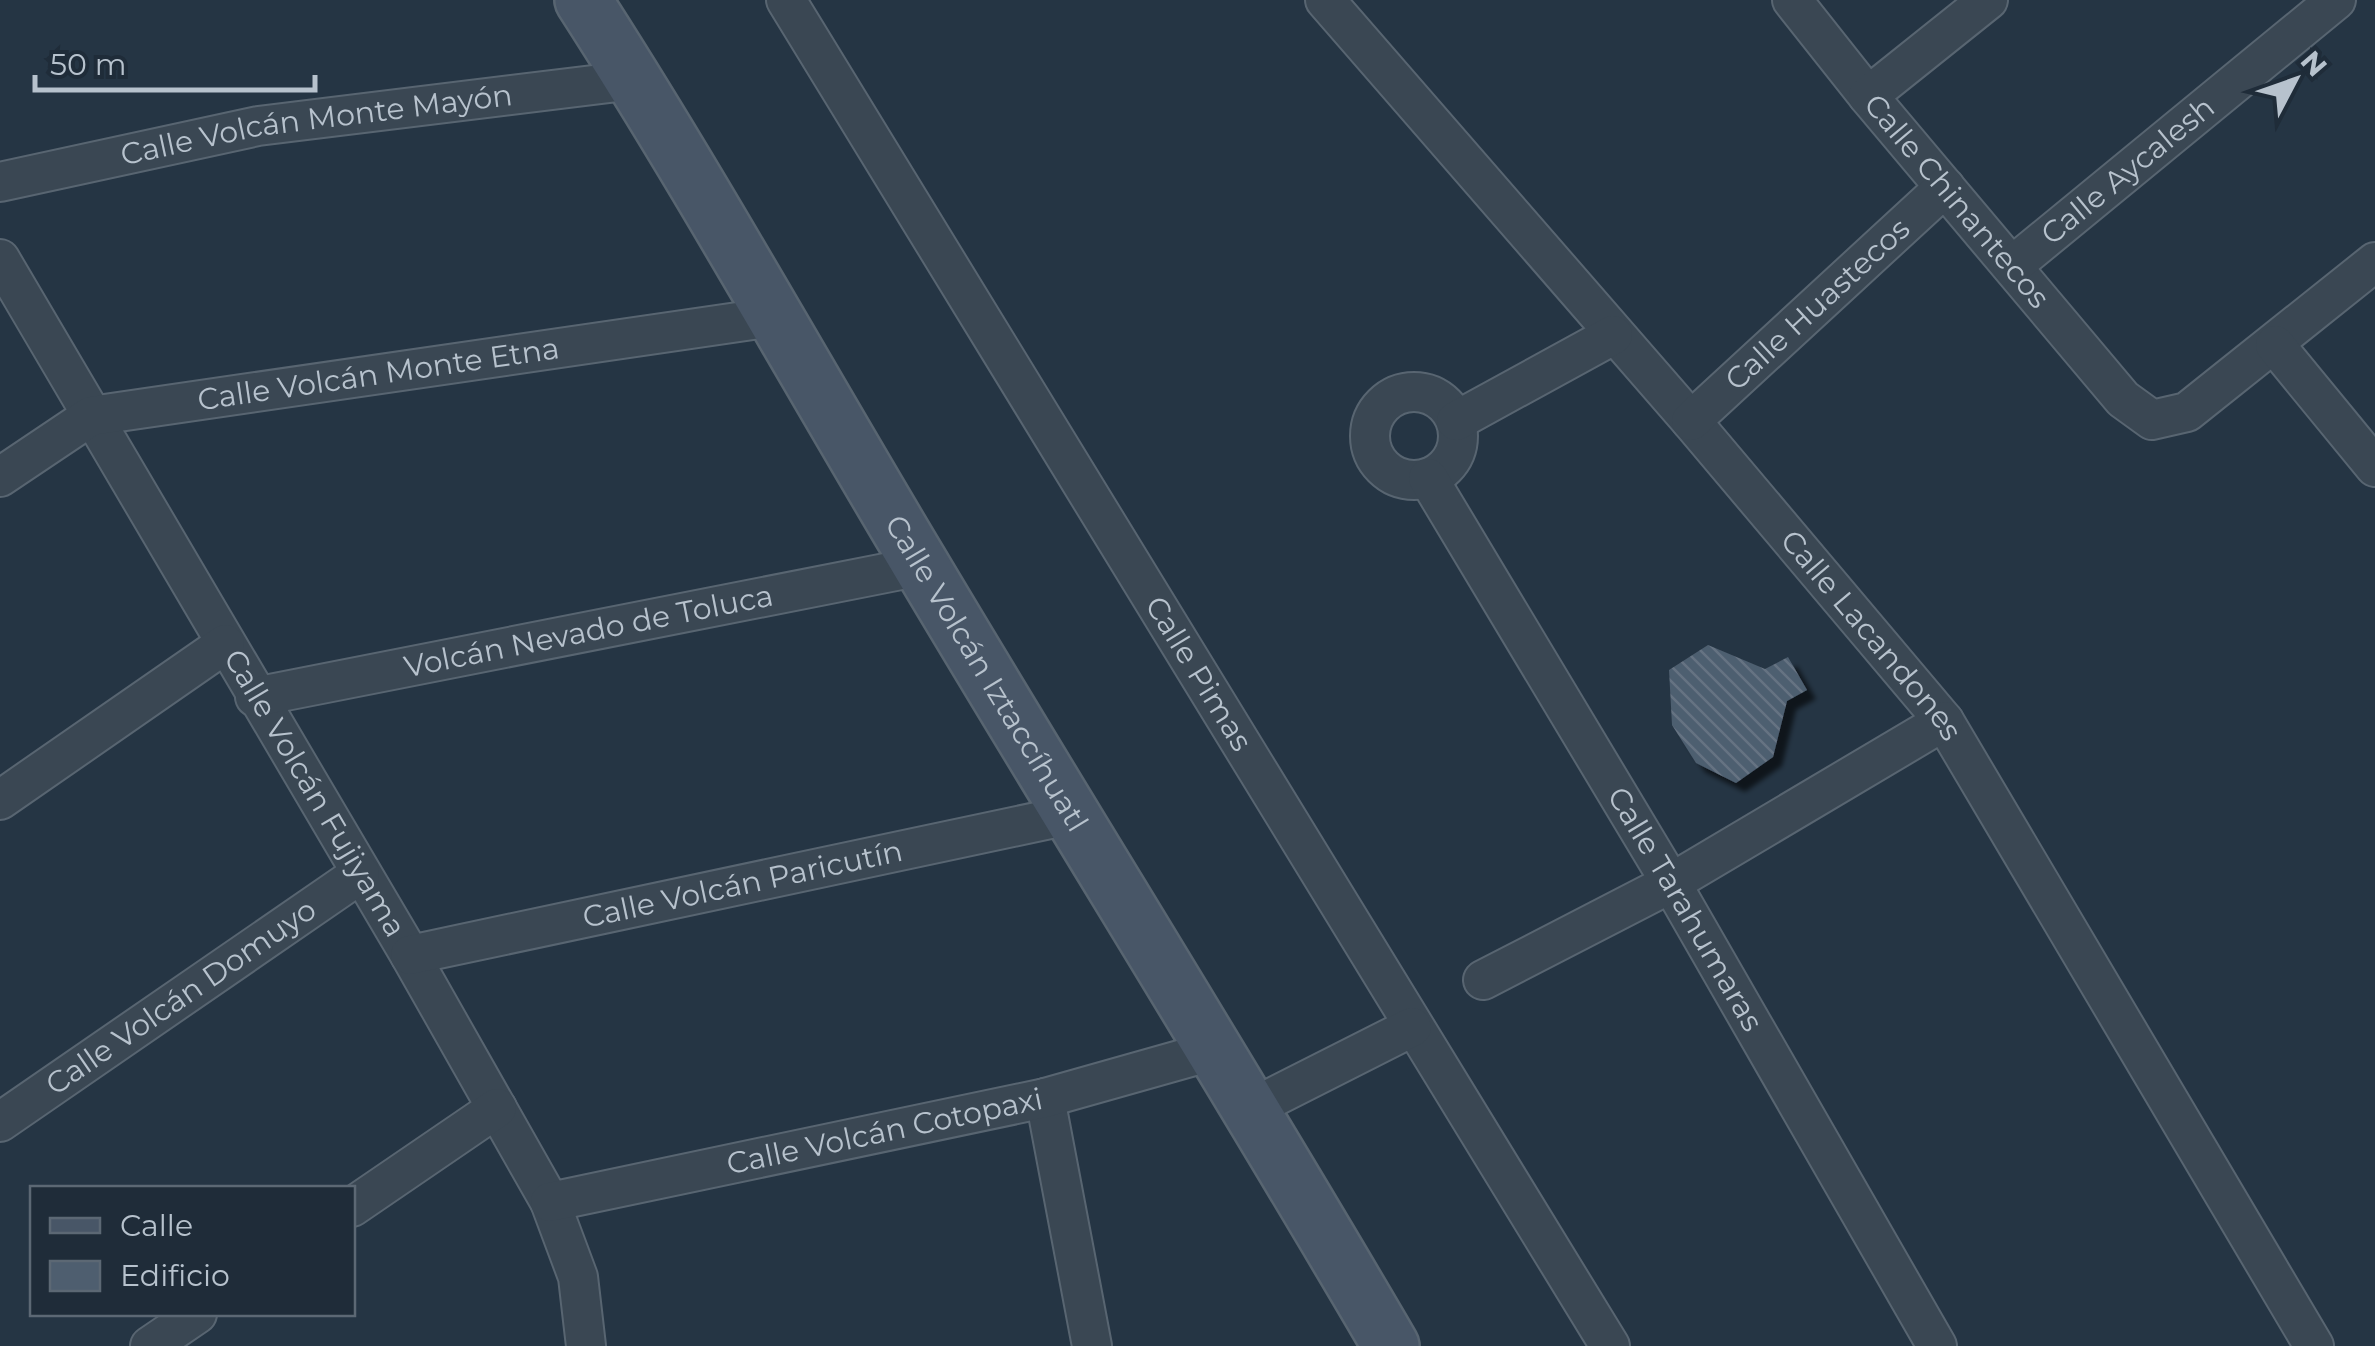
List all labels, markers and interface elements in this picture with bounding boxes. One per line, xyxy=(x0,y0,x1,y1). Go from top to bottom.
scale bar xyxy=(35,30,315,92)
north arrow xyxy=(2245,30,2345,130)
text: N xyxy=(2294,44,2334,83)
text: 50 m xyxy=(50,46,127,83)
street label: Calle Volcán Monte Mayón xyxy=(117,76,514,173)
street label: Calle Chinantecos xyxy=(1856,86,2058,316)
street label: Calle Aycalesh xyxy=(2033,88,2222,252)
street label: Calle Huastecos xyxy=(1717,210,1917,398)
street label: Calle Volcán Monte Etna xyxy=(195,329,562,418)
street label: Calle Volcán Iztaccíhuatl xyxy=(877,508,1096,838)
street label: Calle Lacandones xyxy=(1773,522,1970,747)
street label: Volcán Nevado de Toluca xyxy=(401,577,776,685)
street label: Calle Pimas xyxy=(1138,589,1260,758)
street label: Calle Volcán Fujiyama xyxy=(216,642,414,943)
street label: Calle Tarahumaras xyxy=(1600,780,1771,1038)
street label: Calle Volcán Paricutín xyxy=(579,832,906,936)
street label: Calle Volcán Domuyo xyxy=(39,891,323,1103)
street label: Calle Volcán Cotopaxi xyxy=(723,1080,1046,1182)
legend xyxy=(30,1186,355,1316)
text: Calle xyxy=(120,1207,193,1244)
text: Edificio xyxy=(120,1257,230,1294)

